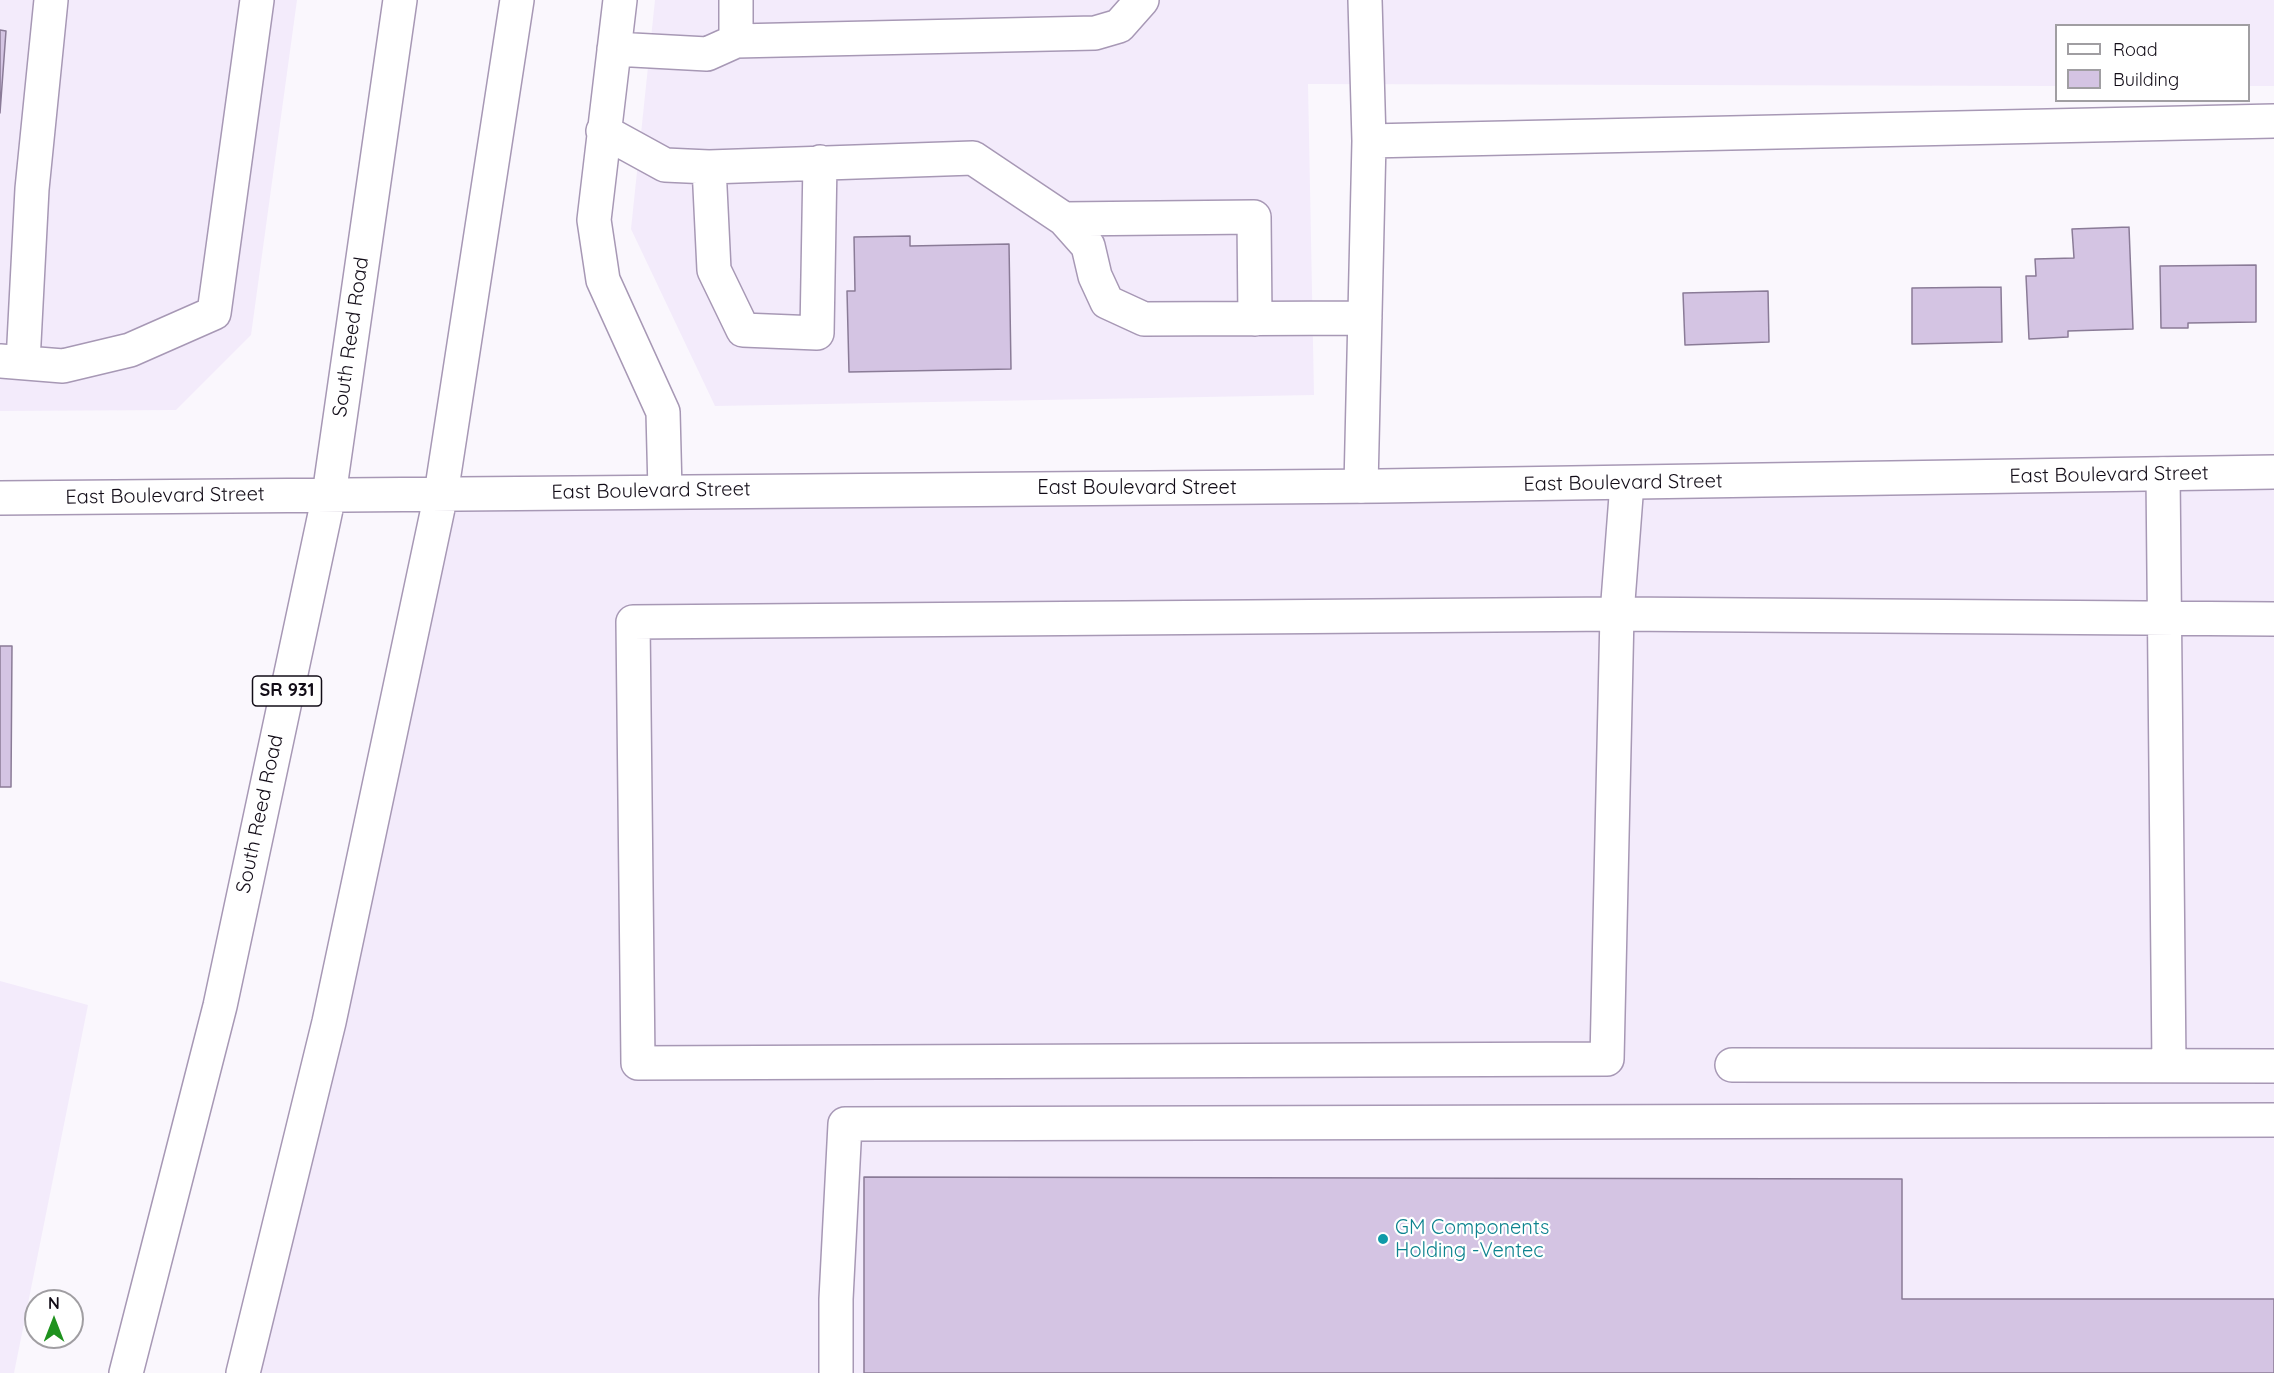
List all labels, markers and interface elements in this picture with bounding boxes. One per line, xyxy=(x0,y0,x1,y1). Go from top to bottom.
legend xyxy=(2055,24,2250,102)
text: Road xyxy=(2113,38,2158,61)
text: Building xyxy=(2113,68,2179,91)
street label: South Reed Road xyxy=(328,255,374,419)
street label: East Boulevard Street xyxy=(2009,461,2209,489)
street label: East Boulevard Street xyxy=(1523,469,1723,497)
street label: East Boulevard Street xyxy=(1037,476,1237,500)
street label: East Boulevard Street xyxy=(551,477,751,505)
street label: East Boulevard Street xyxy=(65,482,265,510)
road number: SR 931 xyxy=(252,676,322,706)
street label: South Reed Road xyxy=(231,733,289,895)
place label: GM Components Holding -Ventec xyxy=(1395,1216,1549,1263)
marker: GM Components Holding -Ventec xyxy=(1376,1232,1390,1246)
north arrow xyxy=(24,1289,84,1349)
text: N xyxy=(48,1293,60,1313)

